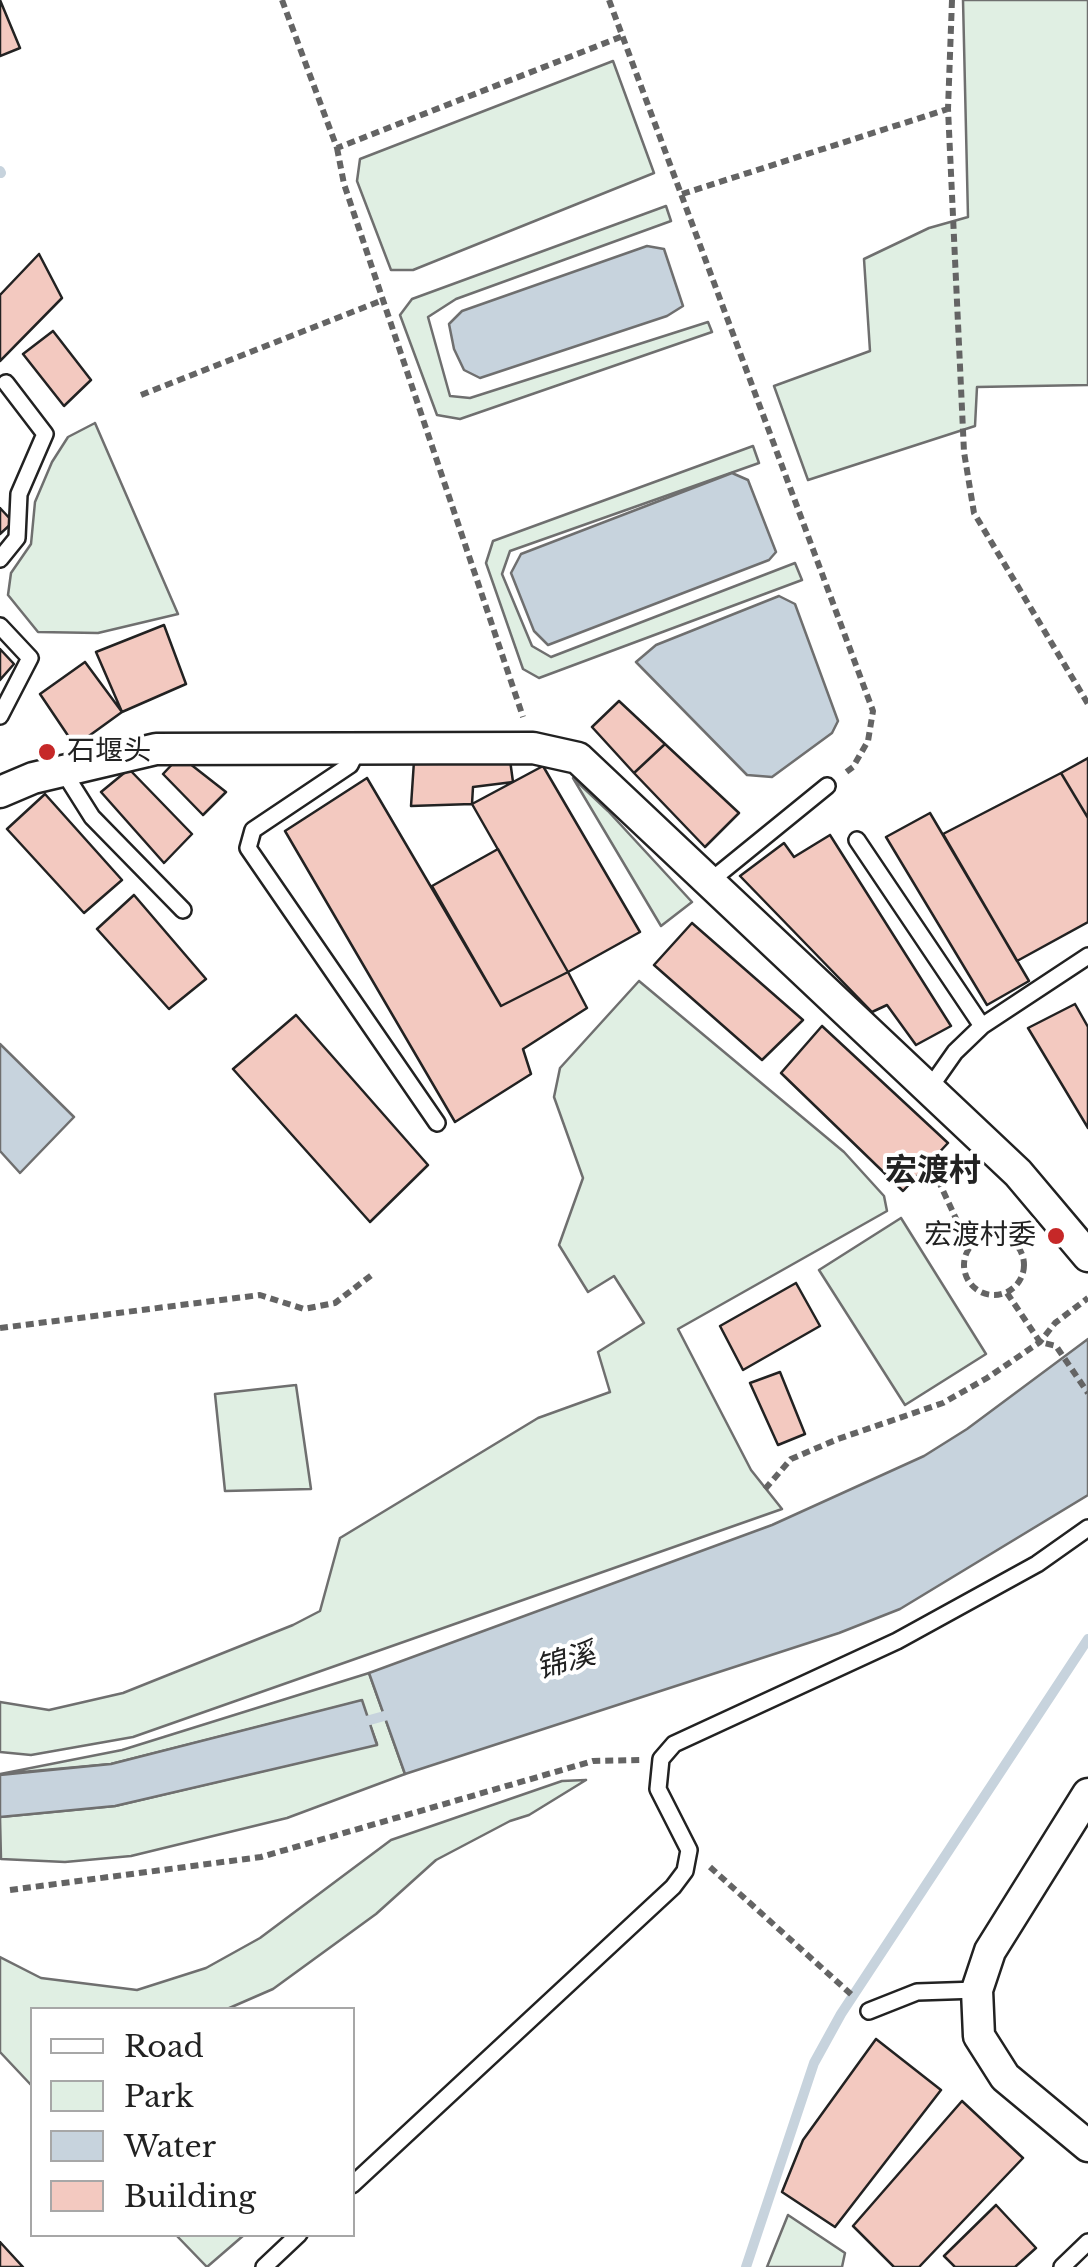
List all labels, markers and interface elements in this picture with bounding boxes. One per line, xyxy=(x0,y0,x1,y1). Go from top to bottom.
place label: 石堰头 xyxy=(67,735,151,769)
marker: 石堰头 xyxy=(36,741,58,763)
district label: 宏渡村 xyxy=(885,1153,981,1191)
place label: 宏渡村委 xyxy=(924,1219,1036,1253)
marker: 宏渡村委 xyxy=(1045,1225,1067,1247)
water label: 锦溪 xyxy=(532,1636,600,1688)
legend xyxy=(30,2007,355,2237)
text: Road xyxy=(124,2028,204,2065)
text: Park xyxy=(124,2078,194,2115)
text: Water xyxy=(124,2128,216,2165)
text: Building xyxy=(124,2178,256,2215)

